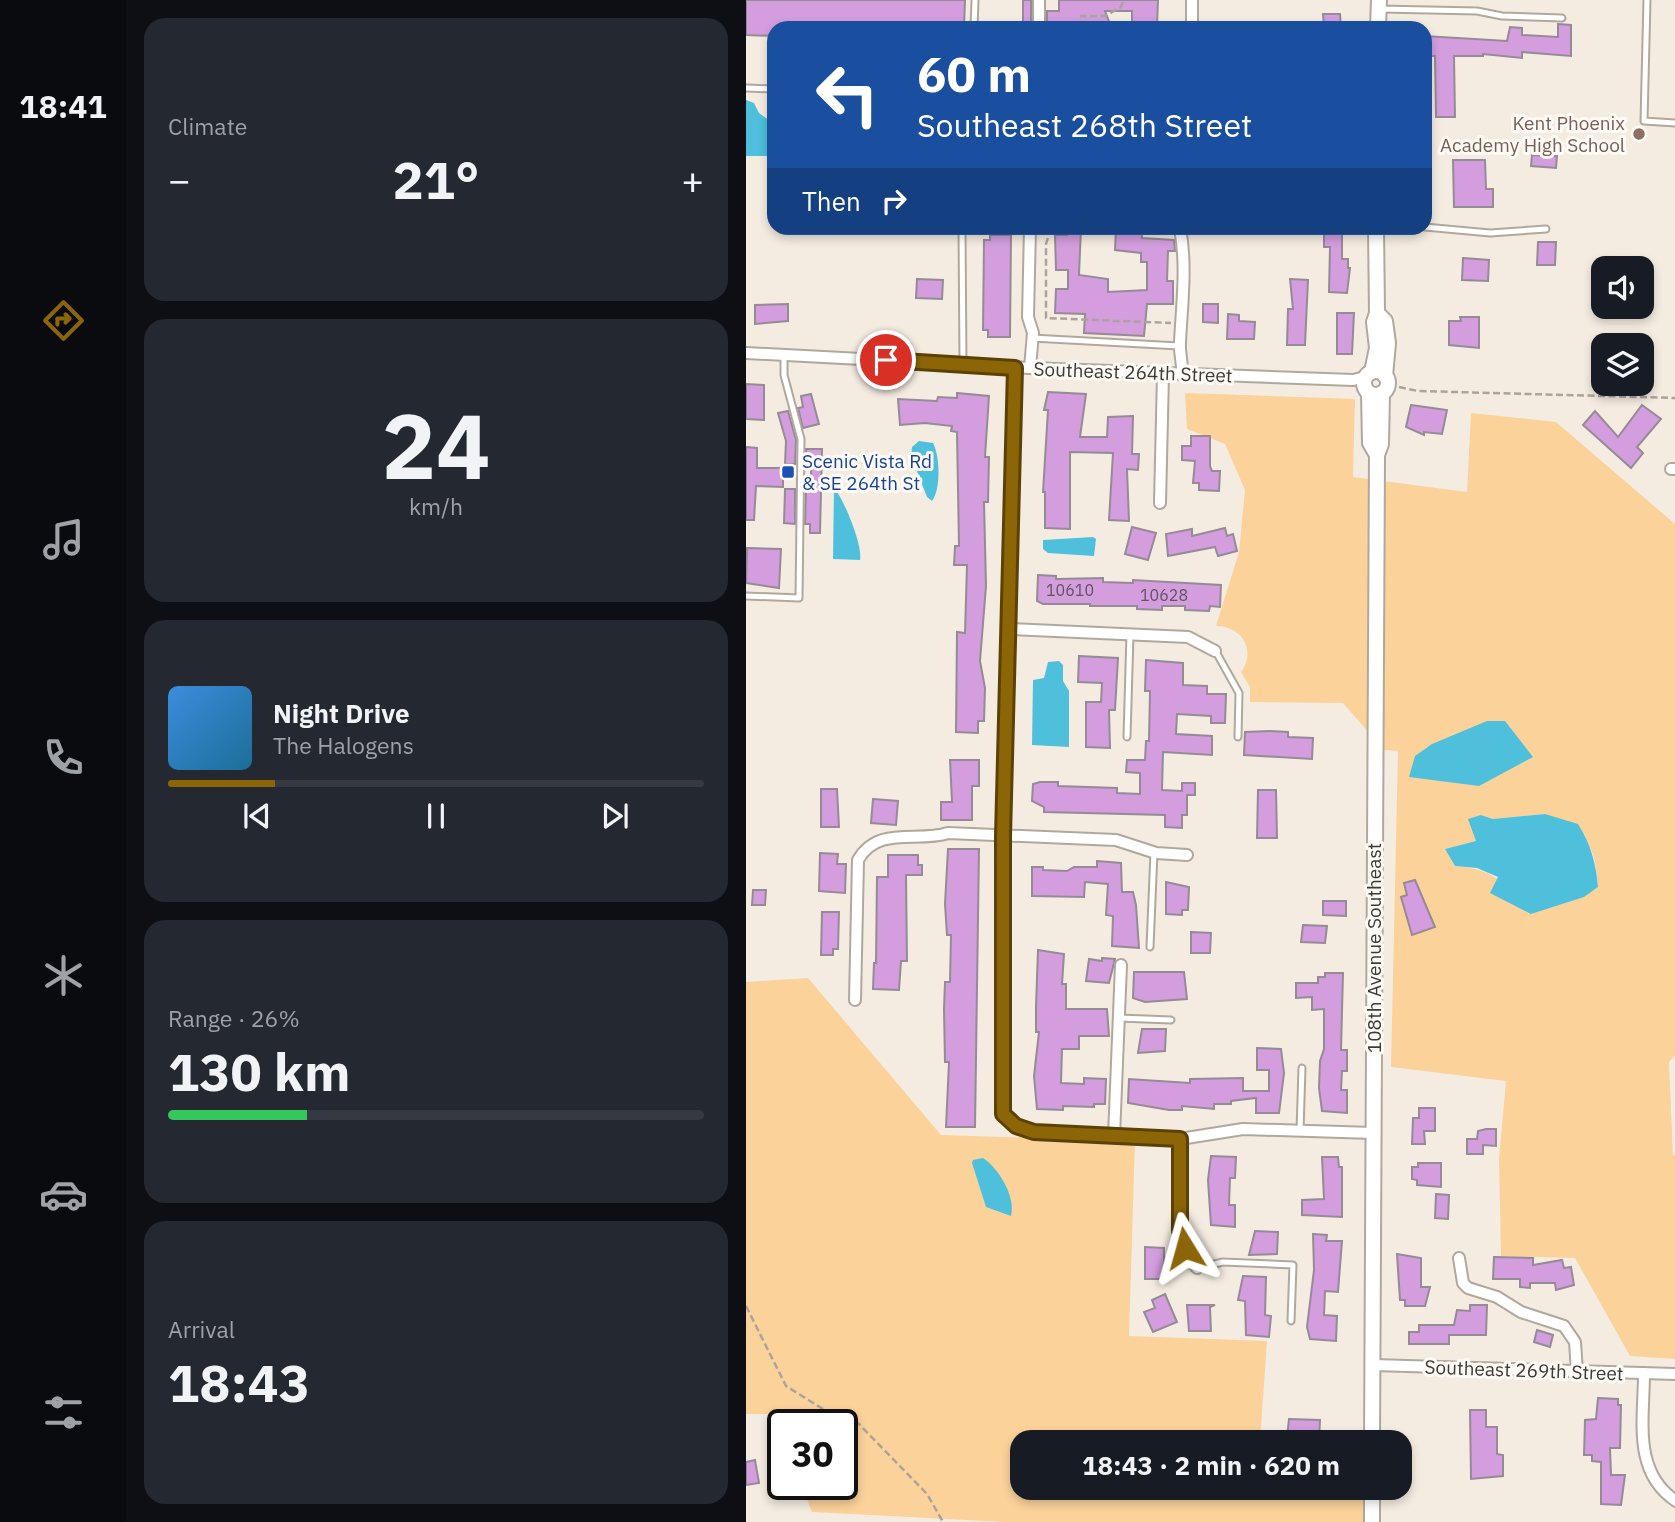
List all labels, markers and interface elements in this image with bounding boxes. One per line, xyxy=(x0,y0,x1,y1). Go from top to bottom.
text: 60 m xyxy=(917,42,1031,105)
icon: left xyxy=(802,49,893,140)
text: 18:41 xyxy=(19,85,107,127)
text: Southeast 268th Street xyxy=(917,104,1252,146)
text: Climate xyxy=(168,111,247,141)
place label: Kent Phoenix Academy High School xyxy=(1440,111,1625,157)
marker: Kent Phoenix Academy High School xyxy=(1631,126,1647,142)
text: 21° xyxy=(393,146,479,213)
text: − xyxy=(168,155,191,204)
text: + xyxy=(681,155,704,204)
icon: right xyxy=(875,182,913,220)
text: Then xyxy=(802,184,861,218)
map controls xyxy=(1591,256,1654,396)
button: sound xyxy=(1591,256,1654,319)
icon: directions xyxy=(39,296,88,345)
pin xyxy=(856,330,916,390)
button: layers xyxy=(1591,333,1654,396)
icon: arrive xyxy=(867,341,905,379)
street label: Southeast 264th Street xyxy=(1033,357,1233,387)
text: 24 xyxy=(381,386,491,504)
place label: Scenic Vista Rd & SE 264th St xyxy=(802,449,932,495)
marker: Scenic Vista Rd & SE 264th St xyxy=(780,464,796,480)
text: km/h xyxy=(409,491,463,521)
icon: music xyxy=(39,515,88,564)
house number: 10610 xyxy=(1046,580,1094,600)
house number: 10628 xyxy=(1140,585,1188,605)
text: Night Drive xyxy=(273,696,410,730)
text: The Halogens xyxy=(273,730,414,760)
icon: phone xyxy=(39,733,88,782)
icon: previous xyxy=(238,797,276,835)
icon: pause xyxy=(417,797,455,835)
icon: next xyxy=(596,797,634,835)
street label: 108th Avenue Southeast xyxy=(1362,843,1386,1053)
icon: climate xyxy=(39,951,88,1000)
text: Range · 26% xyxy=(168,1003,300,1033)
text: 130 km xyxy=(168,1038,350,1105)
icon: car xyxy=(39,1170,88,1219)
position arrow xyxy=(1148,1211,1222,1285)
text: Arrival xyxy=(168,1314,235,1344)
text: 18:43 xyxy=(168,1349,310,1416)
street label: Southeast 269th Street xyxy=(1424,1355,1624,1385)
icon: filters xyxy=(39,1388,88,1437)
speed limit sign: 30 xyxy=(767,1409,858,1500)
text: 18:43 · 2 min · 620 m xyxy=(1082,1448,1340,1482)

